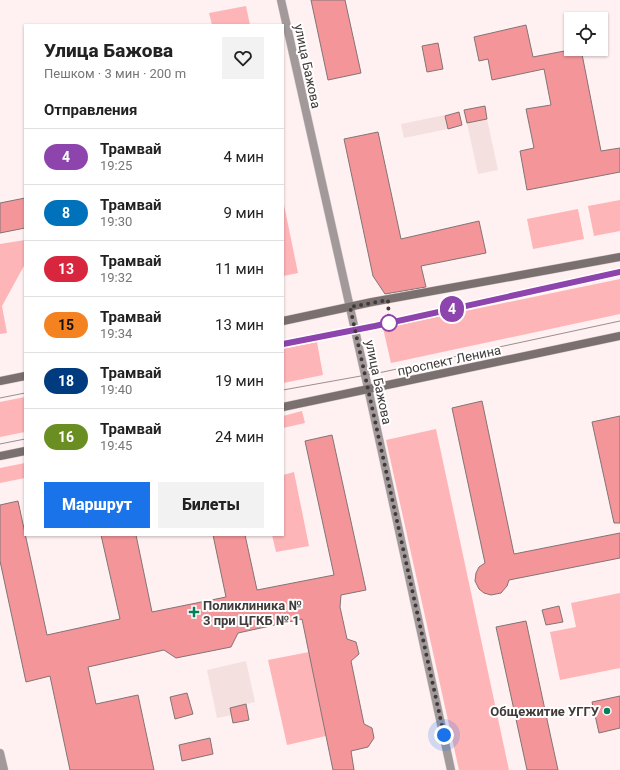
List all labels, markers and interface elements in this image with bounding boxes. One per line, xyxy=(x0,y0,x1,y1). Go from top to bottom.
map controls xyxy=(564,12,608,56)
button: locate xyxy=(564,12,608,56)
street label: улица Бажова xyxy=(291,23,324,110)
button: heart xyxy=(222,37,264,79)
text: Улица Бажова xyxy=(44,39,173,62)
text: Пешком · 3 мин · 200 m xyxy=(44,66,186,81)
text: Отправления xyxy=(44,101,137,119)
text: Трамвай xyxy=(100,140,161,158)
text: 4 мин xyxy=(223,148,264,166)
text: 4 xyxy=(62,149,70,165)
text: 19:25 xyxy=(100,158,132,173)
text: Трамвай xyxy=(100,196,161,214)
text: 9 мин xyxy=(223,204,264,222)
text: 8 xyxy=(62,205,70,221)
text: 19:30 xyxy=(100,214,132,229)
text: Трамвай xyxy=(100,252,161,270)
text: 11 мин xyxy=(215,260,264,278)
text: 13 xyxy=(58,261,74,277)
text: 19:32 xyxy=(100,270,132,285)
line badge: 4 xyxy=(439,296,465,322)
text: 4 xyxy=(448,301,456,317)
text: Трамвай xyxy=(100,308,161,326)
unlabelled marker xyxy=(380,314,398,332)
text: 13 мин xyxy=(215,316,264,334)
text: 15 xyxy=(58,317,74,333)
text: 19:34 xyxy=(100,326,132,341)
street label: улица Бажова xyxy=(362,339,395,426)
street label: проспект Ленина xyxy=(396,342,502,379)
text: Трамвай xyxy=(100,364,161,382)
text: 19 мин xyxy=(215,372,264,390)
text: 18 xyxy=(58,373,74,389)
text: 19:40 xyxy=(100,382,132,397)
text: Трамвай xyxy=(100,420,161,438)
text: 24 мин xyxy=(215,428,264,446)
text: 16 xyxy=(58,429,74,445)
text: 19:45 xyxy=(100,438,132,453)
button: Маршрут xyxy=(44,482,150,528)
button: Билеты xyxy=(158,482,264,528)
place label: Поликлиника № 3 при ЦГКБ № 1 xyxy=(203,598,302,628)
marker: Поликлиника № 3 при ЦГКБ № 1 xyxy=(188,606,200,618)
place label: Общежитие УГГУ xyxy=(490,704,600,719)
marker: Общежитие УГГУ xyxy=(602,706,612,716)
your location xyxy=(434,725,454,745)

